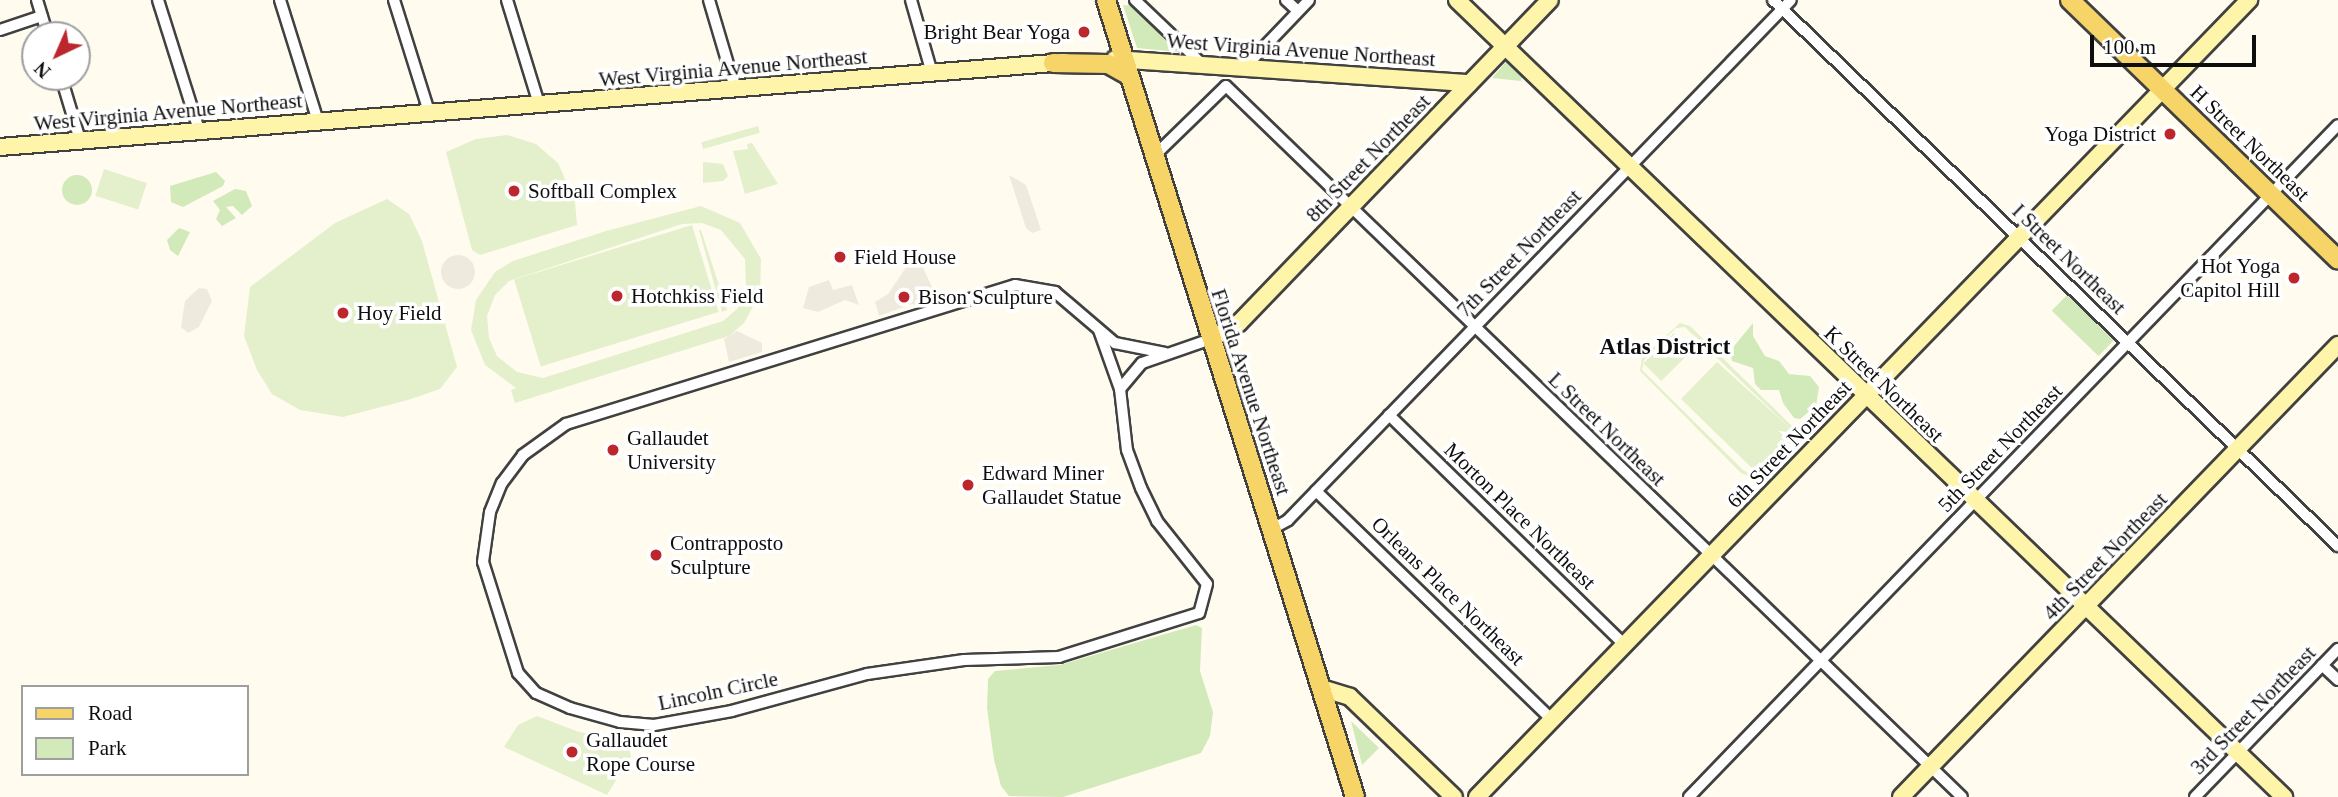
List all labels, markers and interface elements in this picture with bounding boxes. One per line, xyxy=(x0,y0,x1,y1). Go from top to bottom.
place label: Bright Bear Yoga xyxy=(923,19,1070,45)
north arrow xyxy=(21,21,91,91)
scale bar xyxy=(2093,21,2259,65)
marker: Bright Bear Yoga xyxy=(1076,24,1092,40)
street label: West Virginia Avenue Northeast xyxy=(1165,28,1437,72)
text: 100 m xyxy=(2103,35,2156,59)
street label: West Virginia Avenue Northeast xyxy=(597,44,869,92)
text: N xyxy=(30,58,55,82)
street label: H Street Northeast xyxy=(2185,80,2315,206)
street label: West Virginia Avenue Northeast xyxy=(32,88,304,136)
street label: 8th Street Northeast xyxy=(1301,89,1435,227)
place label: Yoga District xyxy=(2044,121,2156,147)
marker: Yoga District xyxy=(2162,126,2178,142)
place label: Softball Complex xyxy=(528,178,677,204)
marker: Softball Complex xyxy=(506,183,522,199)
street label: 7th Street Northeast xyxy=(1452,184,1586,322)
street label: I Street Northeast xyxy=(2007,198,2131,320)
place label: Field House xyxy=(854,244,956,270)
marker: Field House xyxy=(832,249,848,265)
place label: Hot Yoga Capitol Hill xyxy=(2180,253,2280,303)
marker: Hot Yoga Capitol Hill xyxy=(2286,270,2302,286)
place label: Hotchkiss Field xyxy=(631,283,763,309)
place label: Bison Sculpture xyxy=(918,284,1053,310)
street label: Florida Avenue Northeast xyxy=(1206,285,1296,499)
marker: Hotchkiss Field xyxy=(609,288,625,304)
marker: Bison Sculpture xyxy=(896,289,912,305)
place label: Hoy Field xyxy=(357,300,442,326)
marker: Hoy Field xyxy=(335,305,351,321)
street label: K Street Northeast xyxy=(1819,321,1949,447)
district label: Atlas District xyxy=(1600,333,1730,361)
street label: L Street Northeast xyxy=(1543,366,1671,492)
street label: 6th Street Northeast xyxy=(1722,375,1856,513)
street label: 5th Street Northeast xyxy=(1933,379,2067,517)
place label: Gallaudet University xyxy=(627,425,716,475)
street label: Morton Place Northeast xyxy=(1439,437,1601,595)
marker: Gallaudet University xyxy=(605,442,621,458)
place label: Edward Miner Gallaudet Statue xyxy=(982,460,1121,510)
marker: Edward Miner Gallaudet Statue xyxy=(960,477,976,493)
street label: 4th Street Northeast xyxy=(2038,487,2172,625)
street label: Orleans Place Northeast xyxy=(1366,511,1530,671)
place label: Contrapposto Sculpture xyxy=(670,530,783,580)
marker: Contrapposto Sculpture xyxy=(648,547,664,563)
street label: 3rd Street Northeast xyxy=(2185,640,2321,780)
street label: Lincoln Circle xyxy=(656,666,780,716)
legend xyxy=(21,685,248,776)
text: Road xyxy=(88,701,132,725)
place label: Gallaudet Rope Course xyxy=(586,727,695,777)
text: Park xyxy=(88,736,127,760)
marker: Gallaudet Rope Course xyxy=(564,744,580,760)

